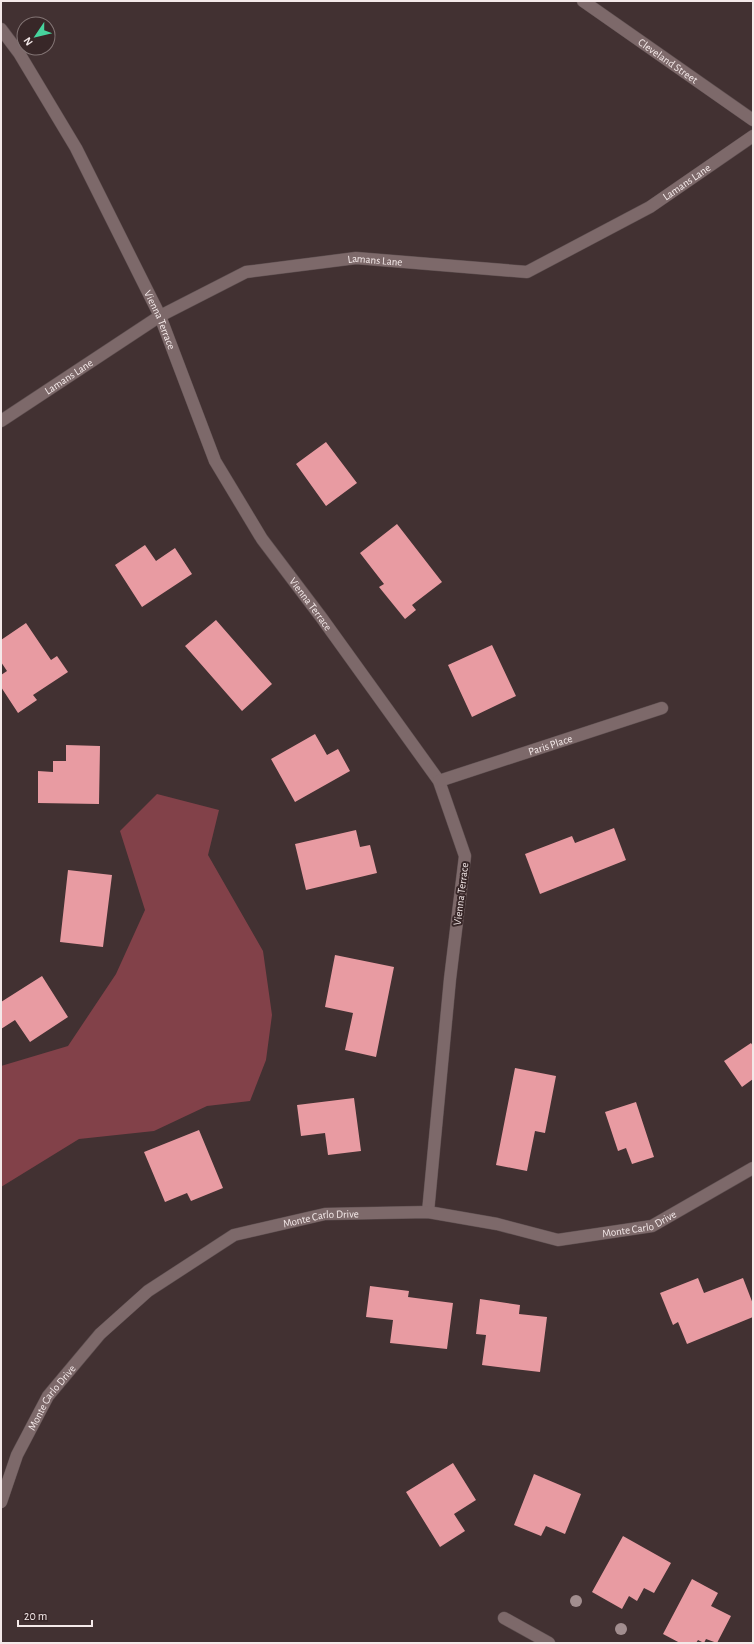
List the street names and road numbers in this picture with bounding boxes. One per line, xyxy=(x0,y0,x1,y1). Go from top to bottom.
street label: Cleveland Street xyxy=(636,36,700,85)
street label: Lamans Lane xyxy=(661,162,712,202)
street label: Lamans Lane xyxy=(347,252,403,267)
street label: Vienna Terrace xyxy=(142,288,178,351)
street label: Lamans Lane xyxy=(42,357,95,396)
street label: Vienna Terrace xyxy=(288,575,334,632)
street label: Paris Place xyxy=(527,732,573,757)
street label: Vienna Terrace xyxy=(452,862,470,926)
street label: Monte Carlo Drive xyxy=(282,1208,359,1229)
street label: Monte Carlo Drive xyxy=(601,1208,678,1239)
street label: Monte Carlo Drive xyxy=(26,1362,77,1432)

